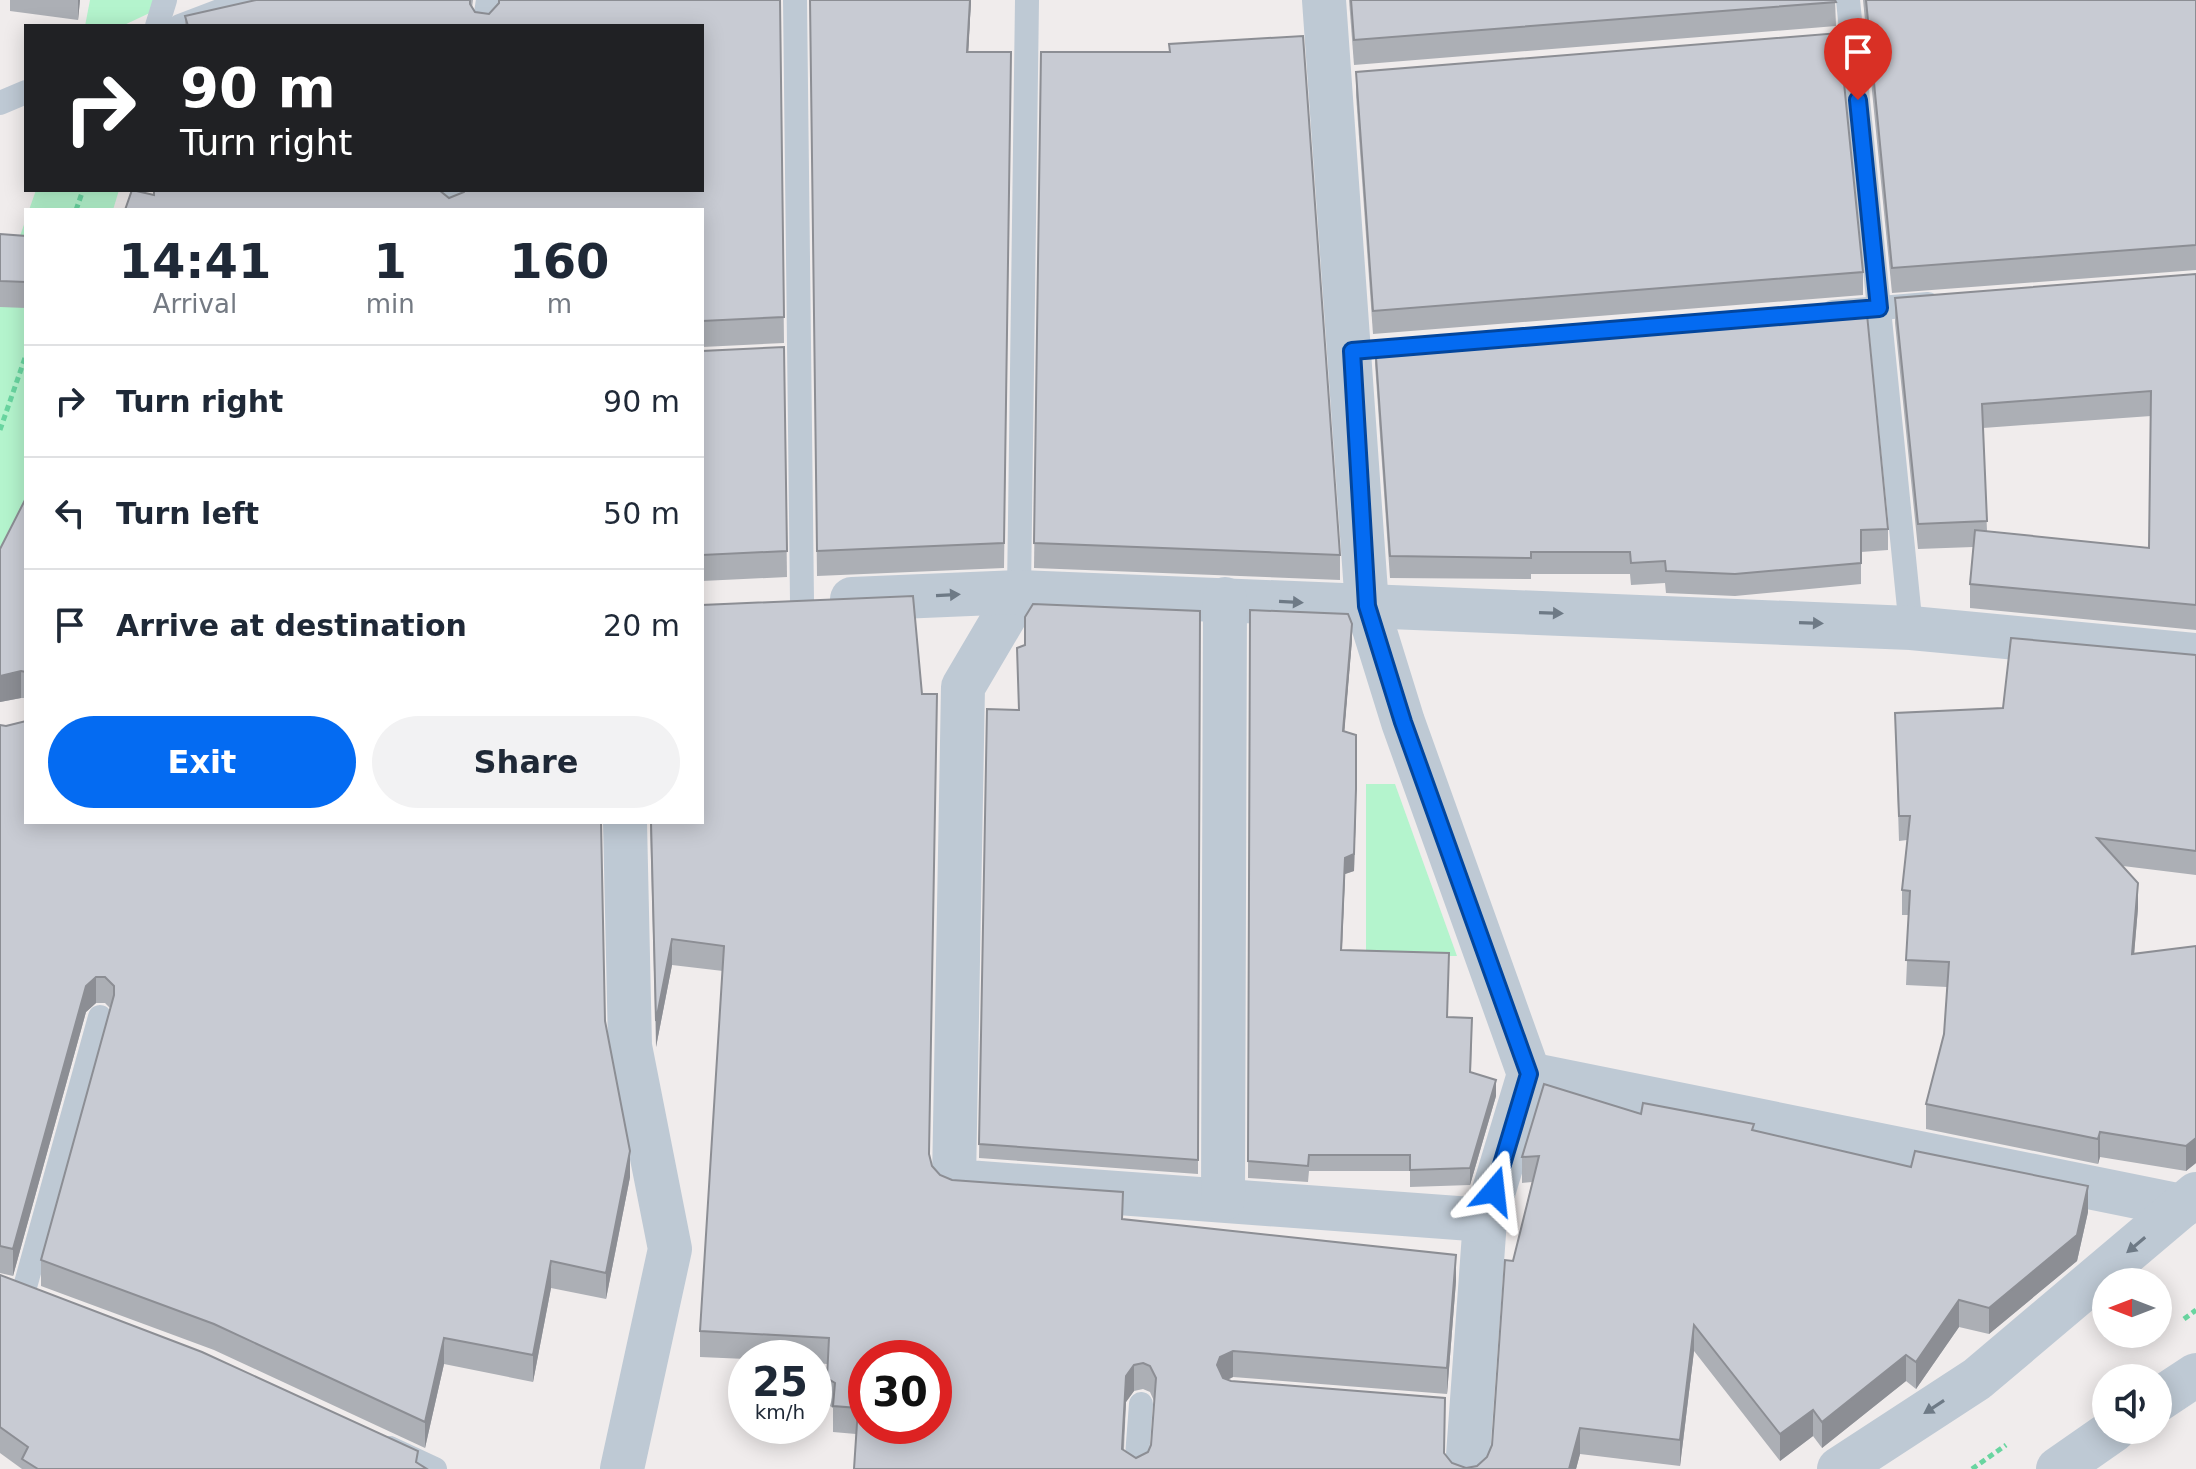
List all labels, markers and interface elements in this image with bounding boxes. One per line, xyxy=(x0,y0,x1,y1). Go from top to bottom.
pin xyxy=(1824,18,1892,100)
icon: arrive xyxy=(1836,30,1880,74)
text: 90 m xyxy=(180,55,336,120)
icon: right xyxy=(48,56,152,160)
text: Turn right xyxy=(180,122,352,163)
text: 14:41 xyxy=(118,233,271,289)
text: 1 xyxy=(374,233,407,289)
text: 160 xyxy=(509,233,609,289)
text: Arrival xyxy=(153,289,237,319)
text: min xyxy=(366,289,415,319)
text: m xyxy=(547,289,572,319)
icon: right xyxy=(48,379,92,423)
text: Turn right xyxy=(116,384,283,419)
text: 90 m xyxy=(603,384,680,419)
icon: left xyxy=(48,491,92,535)
text: Turn left xyxy=(116,496,259,531)
text: 50 m xyxy=(603,496,680,531)
one-way arrow xyxy=(936,588,961,601)
one-way arrow xyxy=(1279,596,1304,609)
icon: arrive xyxy=(48,603,92,647)
one-way arrow xyxy=(1539,607,1564,620)
text: Arrive at destination xyxy=(116,608,467,643)
text: 20 m xyxy=(603,608,680,643)
one-way arrow xyxy=(1799,617,1824,630)
button: Exit xyxy=(48,716,356,808)
button: Share xyxy=(372,716,680,808)
position arrow xyxy=(1452,1149,1536,1233)
one-way arrow xyxy=(2127,1236,2147,1253)
north arrow xyxy=(2092,1268,2172,1348)
map controls xyxy=(2092,1268,2172,1444)
speed limit sign: 30 xyxy=(848,1340,952,1444)
text: 25 xyxy=(752,1359,808,1405)
button: sound xyxy=(2092,1364,2172,1444)
text: km/h xyxy=(755,1400,805,1424)
one-way arrow xyxy=(1923,1400,1944,1415)

